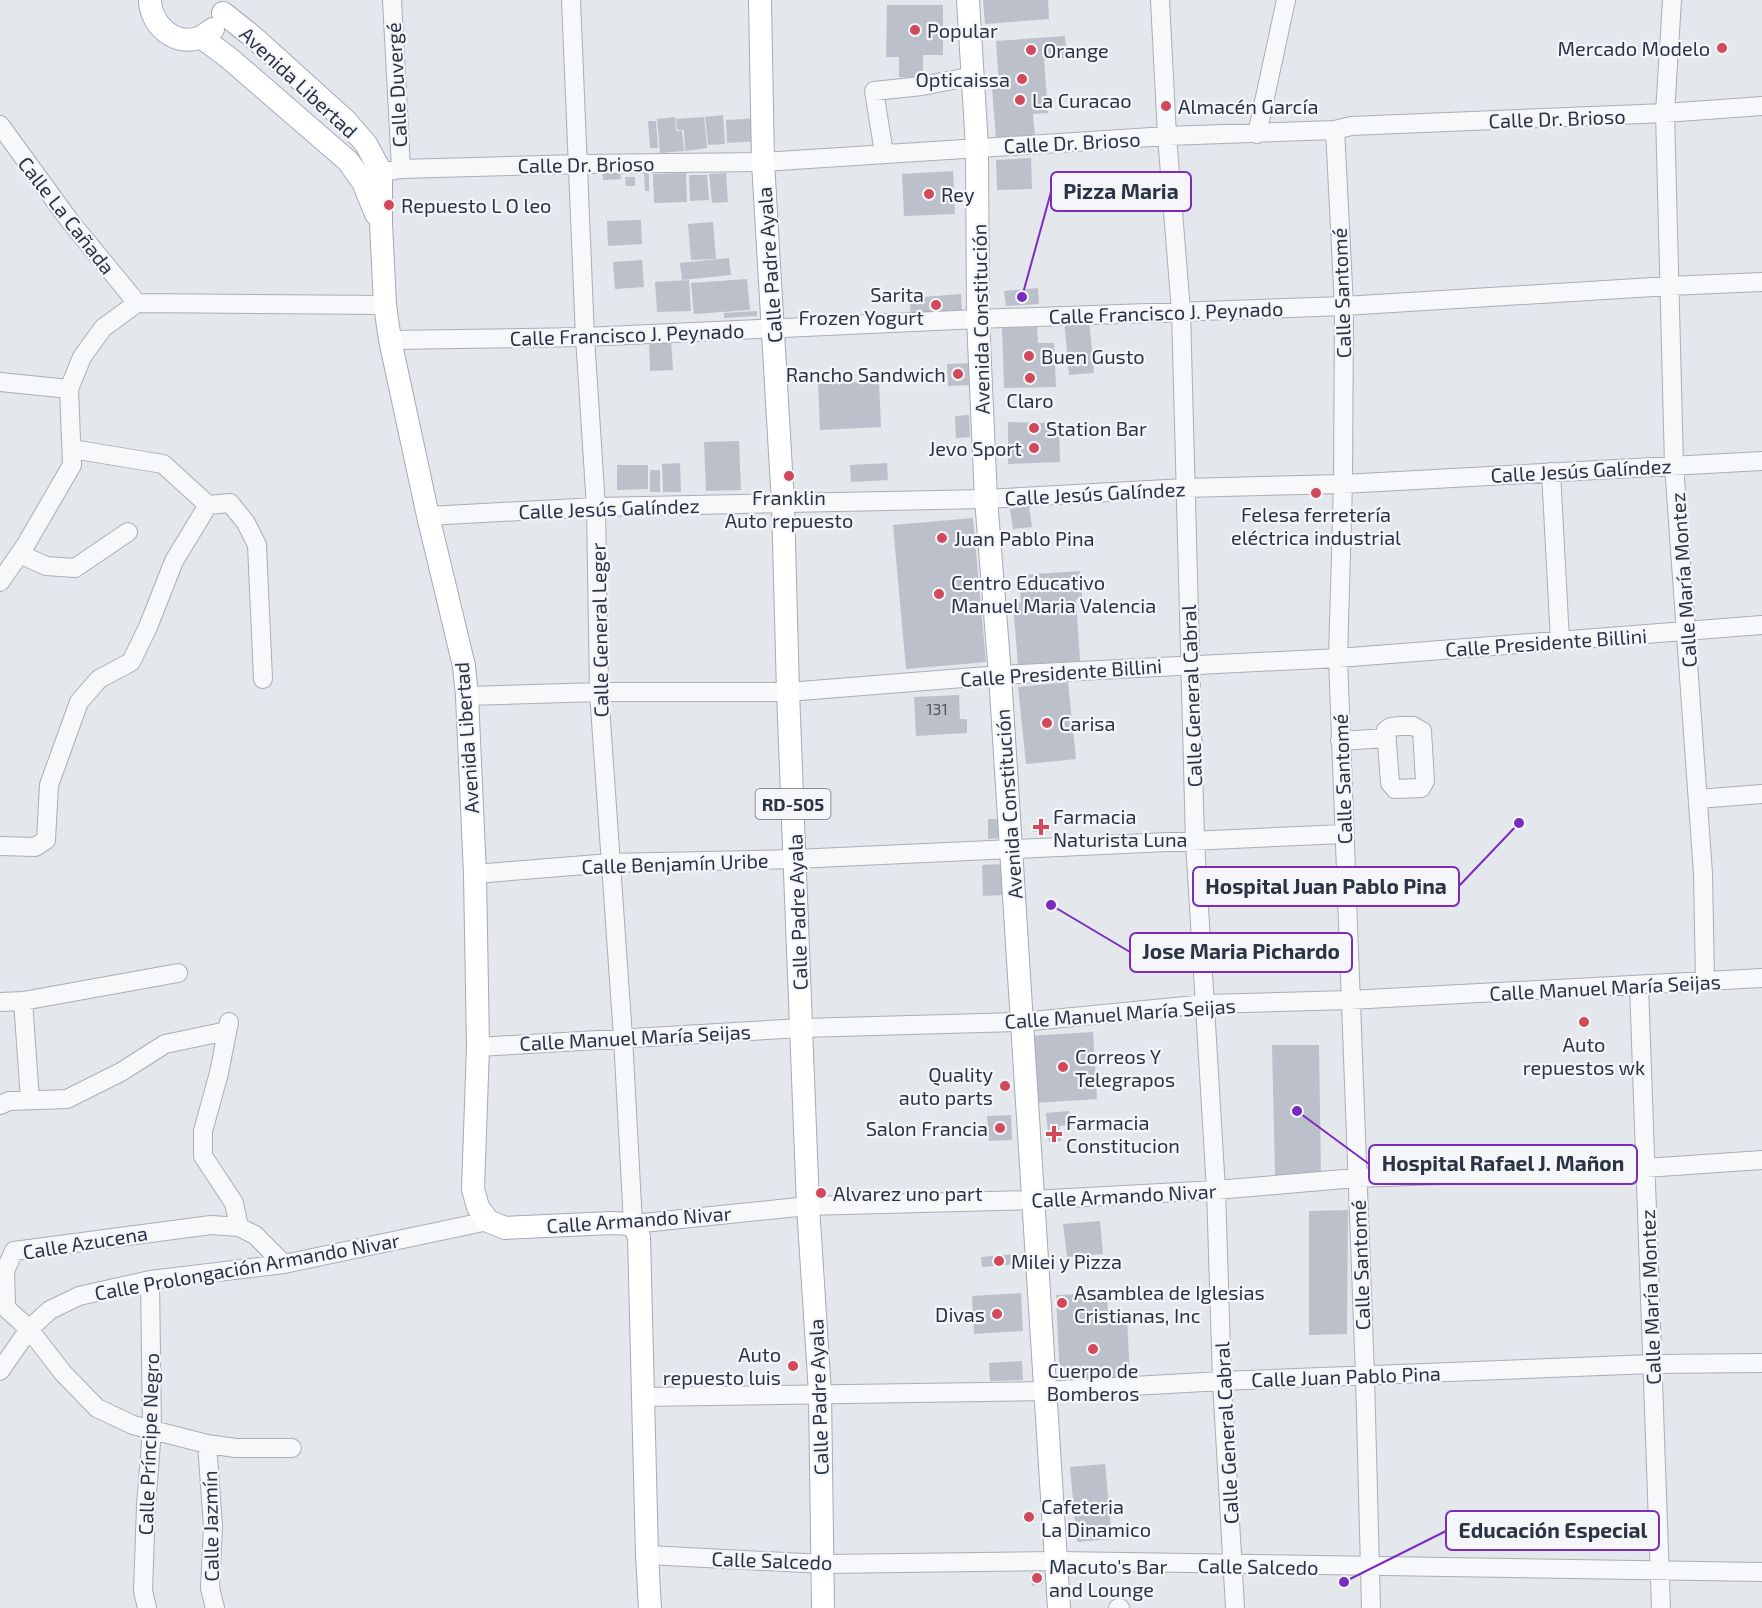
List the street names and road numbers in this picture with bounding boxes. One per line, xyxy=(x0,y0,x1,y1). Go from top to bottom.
street label: Avenida Libertad xyxy=(235,21,363,143)
street label: Calle Duvergé xyxy=(381,22,411,148)
street label: Calle Dr. Brioso xyxy=(1488,104,1626,132)
street label: Calle Dr. Brioso xyxy=(1003,126,1141,158)
street label: Calle La Cañada xyxy=(14,151,120,279)
street label: Calle Dr. Brioso xyxy=(517,151,655,177)
street label: Calle Padre Ayala xyxy=(752,186,786,344)
street label: Avenida Constitución xyxy=(966,224,994,414)
street label: Calle Santomé xyxy=(1327,227,1355,359)
street label: Calle Francisco J. Peynado xyxy=(1048,296,1284,328)
street label: Calle Francisco J. Peynado xyxy=(509,318,745,350)
street label: Calle Jesús Galíndez xyxy=(1490,453,1672,487)
street label: Calle Jesús Galíndez xyxy=(1004,476,1186,510)
street label: Calle María Montez xyxy=(1665,492,1701,668)
street label: Calle Jesús Galíndez xyxy=(518,493,700,523)
street label: Calle General Leger xyxy=(585,542,613,718)
street label: Calle General Cabral xyxy=(1176,604,1206,788)
street label: Calle Presidente Billini xyxy=(1444,623,1648,661)
street label: Calle Presidente Billini xyxy=(959,653,1163,691)
street label: Avenida Libertad xyxy=(449,661,483,815)
street label: Avenida Constitución xyxy=(989,708,1027,900)
street label: Calle Santomé xyxy=(1328,713,1356,845)
road number: RD-505 xyxy=(756,789,830,819)
street label: Calle Padre Ayala xyxy=(782,833,812,991)
street label: Calle Benjamín Uribe xyxy=(581,848,769,878)
street label: Calle Manuel María Seijas xyxy=(1489,969,1721,1005)
street label: Calle Manuel María Seijas xyxy=(1004,993,1236,1033)
street label: Calle Manuel María Seijas xyxy=(519,1019,751,1055)
street label: Calle Armando Nivar xyxy=(1031,1178,1217,1212)
street label: Calle Santomé xyxy=(1346,1199,1374,1331)
street label: Calle Armando Nivar xyxy=(546,1201,732,1237)
street label: Calle María Montez xyxy=(1635,1209,1665,1385)
street label: Calle Azucena xyxy=(21,1220,149,1264)
street label: Calle Prolongación Armando Nivar xyxy=(93,1227,401,1305)
street label: Calle Padre Ayala xyxy=(803,1318,833,1476)
street label: Calle General Cabral xyxy=(1209,1341,1243,1525)
street label: Calle Príncipe Negro xyxy=(133,1352,163,1536)
street label: Calle Juan Pablo Pina xyxy=(1251,1361,1441,1391)
street label: Calle Jazmín xyxy=(197,1470,223,1582)
street label: Calle Salcedo xyxy=(711,1546,833,1574)
street label: Calle Salcedo xyxy=(1197,1553,1319,1579)

